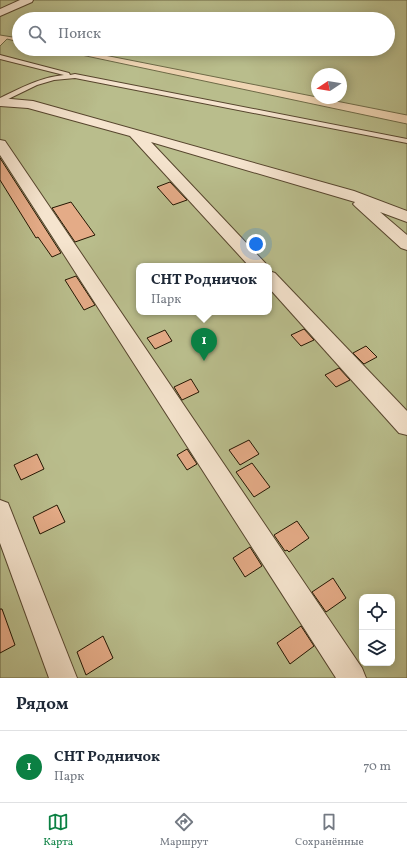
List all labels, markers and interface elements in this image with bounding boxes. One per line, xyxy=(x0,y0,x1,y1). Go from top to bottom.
search box xyxy=(12,12,395,56)
icon: search xyxy=(26,23,48,45)
text: Поиск xyxy=(58,24,101,45)
north arrow xyxy=(311,68,347,104)
your location xyxy=(246,234,266,254)
popup xyxy=(136,263,272,315)
text: СНТ Родничок xyxy=(151,270,257,291)
text: Парк xyxy=(151,291,181,309)
pin: 1 xyxy=(191,328,217,361)
map controls xyxy=(359,594,395,666)
button: locate xyxy=(359,594,395,630)
button: layers xyxy=(359,630,395,666)
text: Рядом xyxy=(16,693,69,716)
text: СНТ Родничок xyxy=(54,747,160,768)
text: 1 xyxy=(26,758,32,776)
text: 70 m xyxy=(363,758,391,776)
text: Парк xyxy=(54,768,84,786)
tab: Карта xyxy=(43,811,73,850)
tab: Маршрут xyxy=(160,811,208,850)
tab: Сохранённые xyxy=(295,811,364,850)

